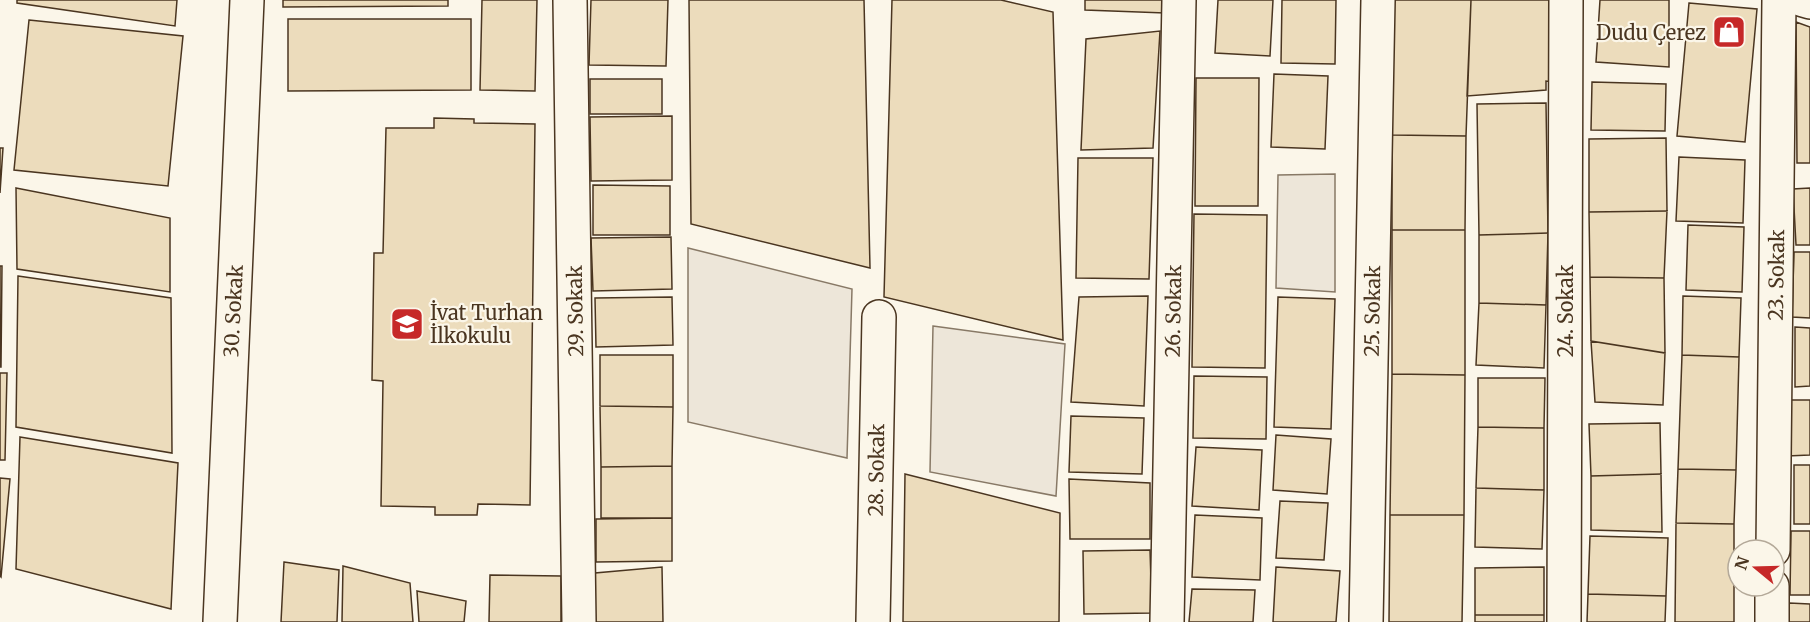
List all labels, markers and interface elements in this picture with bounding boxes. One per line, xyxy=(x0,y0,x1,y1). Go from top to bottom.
shop icon: Dudu Çerez xyxy=(1711,14,1747,50)
place label: Dudu Çerez xyxy=(1596,20,1706,45)
street label: 23. Sokak xyxy=(1763,229,1789,321)
street label: 30. Sokak xyxy=(218,264,248,358)
street label: 26. Sokak xyxy=(1160,264,1186,358)
street label: 24. Sokak xyxy=(1553,264,1578,357)
street label: 29. Sokak xyxy=(562,265,588,357)
street label: 25. Sokak xyxy=(1359,265,1385,357)
place label: İvat Turhan İlkokulu xyxy=(430,300,543,348)
school or university icon: İvat Turhan İlkokulu xyxy=(389,306,425,342)
street label: 28. Sokak xyxy=(863,423,889,517)
north arrow xyxy=(1726,538,1786,598)
text: N xyxy=(1730,554,1753,572)

